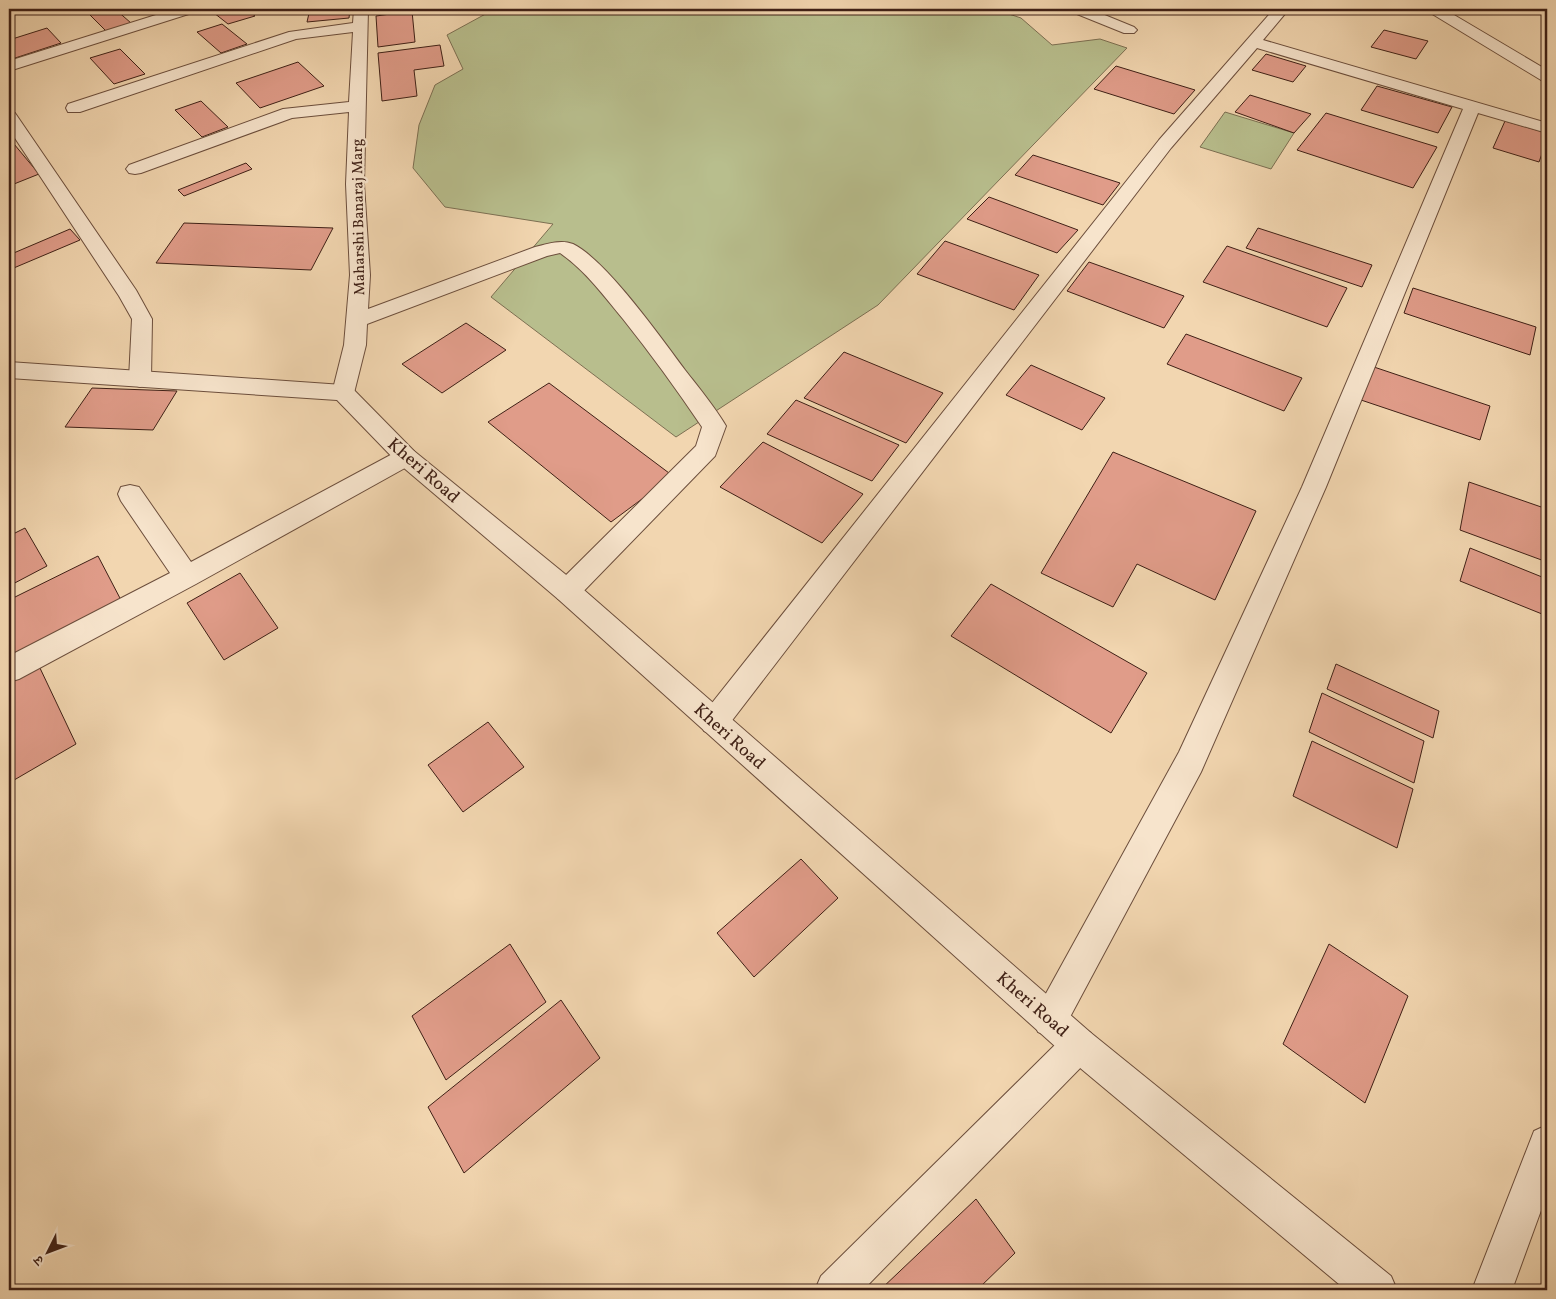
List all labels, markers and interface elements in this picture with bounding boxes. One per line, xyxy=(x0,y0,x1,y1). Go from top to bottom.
street label: Maharshi Banaraj Marg xyxy=(348,138,371,295)
street label: Kheri Road xyxy=(381,433,465,510)
street label: Kheri Road xyxy=(688,698,770,776)
street label: Kheri Road xyxy=(990,967,1074,1044)
north arrow xyxy=(22,1226,72,1276)
text: उ xyxy=(29,1250,50,1269)

